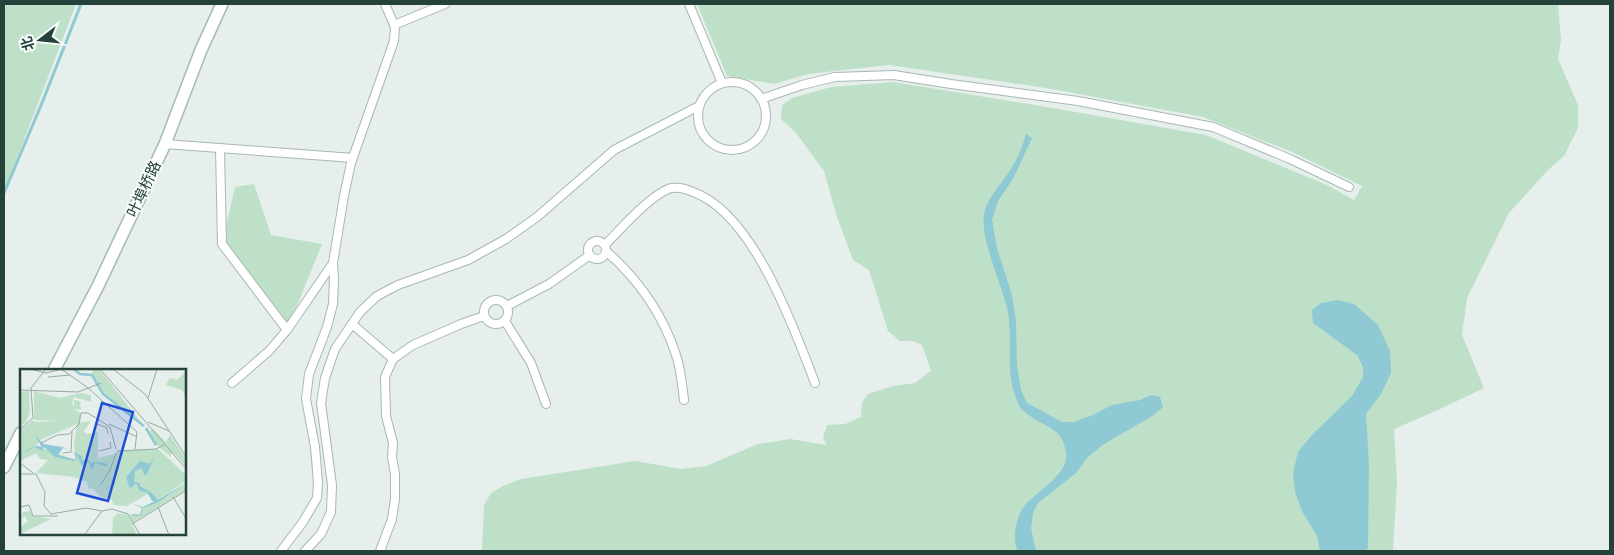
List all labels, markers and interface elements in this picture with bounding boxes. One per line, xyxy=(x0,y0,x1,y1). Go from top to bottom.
north arrow xyxy=(15,15,65,65)
text: 北 xyxy=(17,34,38,53)
street label: 叶埠桥路 xyxy=(122,158,165,220)
inset map xyxy=(20,369,186,535)

